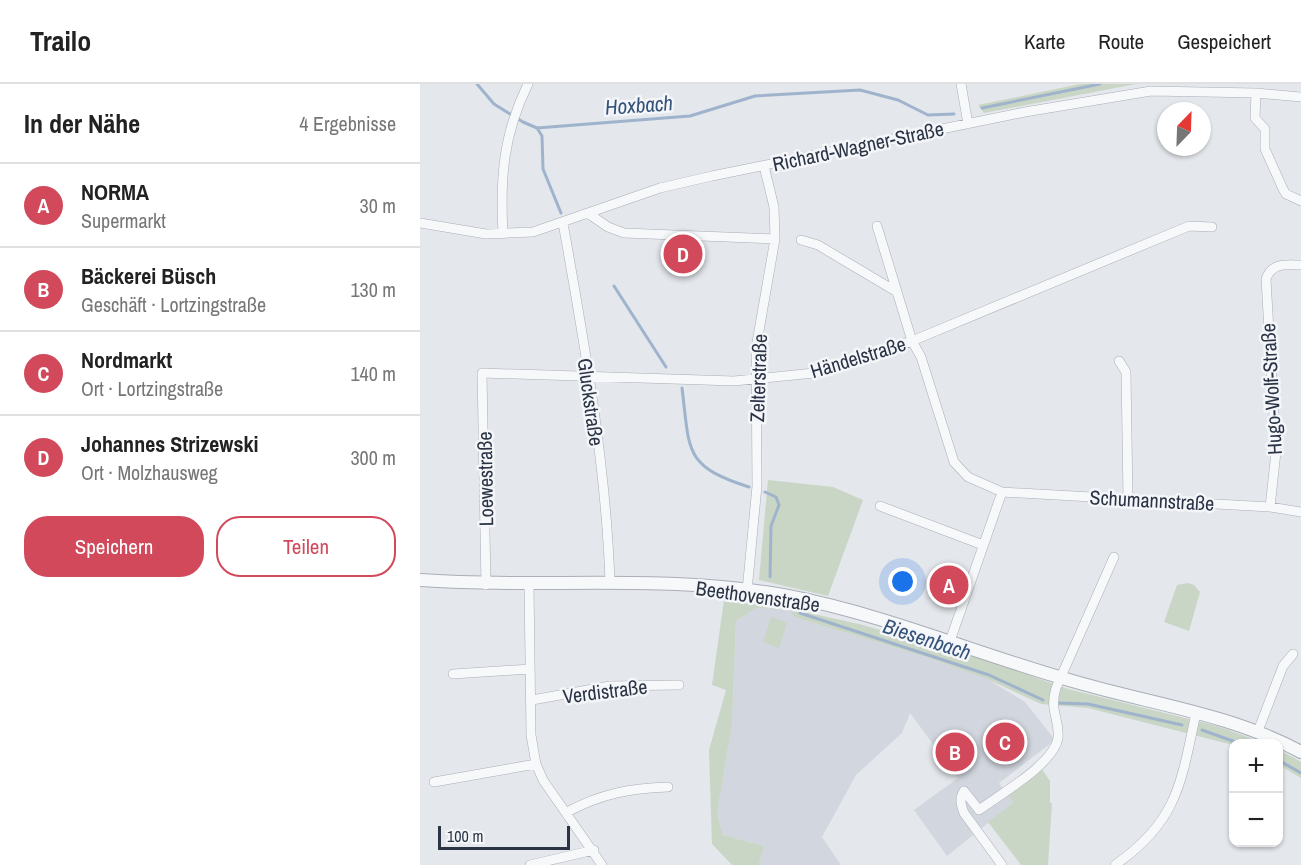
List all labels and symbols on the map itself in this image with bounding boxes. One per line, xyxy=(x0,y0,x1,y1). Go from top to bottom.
water label: Hoxbach xyxy=(604,88,674,122)
north arrow xyxy=(1157,102,1211,156)
street label: Richard-Wagner-Straße xyxy=(770,115,946,177)
pin: D xyxy=(664,232,702,276)
street label: Hugo-Wolf-Straße xyxy=(1254,322,1288,456)
street label: Händelstraße xyxy=(807,330,909,384)
street label: Zelterstraße xyxy=(743,333,773,423)
street label: Gluckstraße xyxy=(571,356,611,448)
street label: Loewestraße xyxy=(471,431,499,527)
street label: Schumannstraße xyxy=(1089,483,1215,517)
pin: A xyxy=(930,562,968,608)
your location xyxy=(888,567,917,596)
street label: Beethovenstraße xyxy=(694,574,822,618)
water label: Biesenbach xyxy=(879,611,975,667)
street label: Verdistraße xyxy=(561,672,649,710)
pin: C xyxy=(986,720,1024,764)
pin: B xyxy=(936,730,974,774)
scale bar xyxy=(438,823,570,850)

